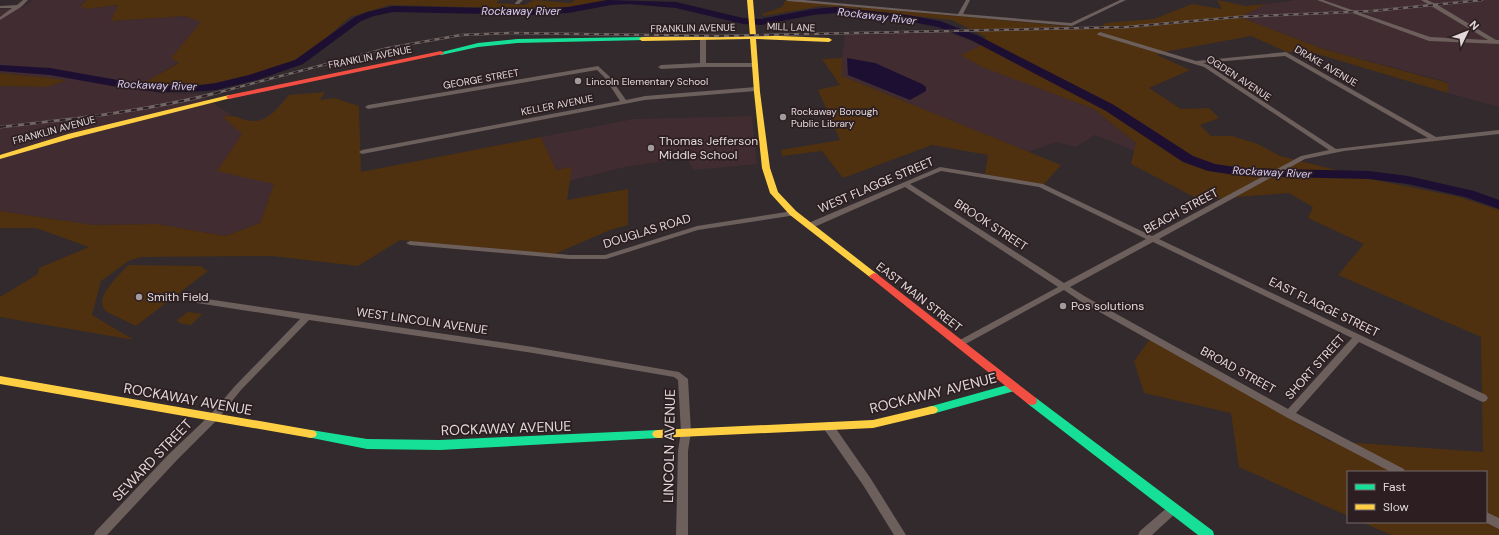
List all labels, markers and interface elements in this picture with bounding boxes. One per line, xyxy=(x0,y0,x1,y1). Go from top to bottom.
water label: Rockaway River xyxy=(481,4,562,18)
water label: Rockaway River xyxy=(837,4,918,28)
north arrow xyxy=(1447,12,1487,52)
text: N xyxy=(1466,17,1482,33)
street label: MILL LANE xyxy=(767,20,816,34)
street label: FRANKLIN AVENUE xyxy=(650,21,736,35)
street label: FRANKLIN AVENUE xyxy=(327,42,413,71)
street label: DRAKE AVENUE xyxy=(1292,43,1360,89)
street label: OGDEN AVENUE xyxy=(1204,52,1274,104)
street label: GEORGE STREET xyxy=(442,66,520,92)
place label: Lincoln Elementary School xyxy=(586,75,708,88)
marker: Lincoln Elementary School xyxy=(573,76,583,86)
water label: Rockaway River xyxy=(117,77,198,93)
street label: KELLER AVENUE xyxy=(520,92,595,118)
place label: Rockaway Borough Public Library xyxy=(791,105,878,130)
marker: Rockaway Borough Public Library xyxy=(778,112,788,122)
street label: FRANKLIN AVENUE xyxy=(11,113,97,147)
place label: Thomas Jefferson Middle School xyxy=(659,133,758,163)
marker: Thomas Jefferson Middle School xyxy=(646,143,656,153)
street label: WEST FLAGGE STREET xyxy=(816,153,937,217)
water label: Rockaway River xyxy=(1232,163,1313,181)
street label: BEACH STREET xyxy=(1141,184,1221,237)
street label: BROOK STREET xyxy=(951,195,1031,255)
street label: DOUGLAS ROAD xyxy=(601,210,693,252)
street label: EAST MAIN STREET xyxy=(873,258,965,336)
street label: EAST FLAGGE STREET xyxy=(1266,273,1382,341)
place label: Smith Field xyxy=(147,289,209,305)
marker: Smith Field xyxy=(134,292,144,302)
place label: Pos solutions xyxy=(1071,298,1144,314)
marker: Pos solutions xyxy=(1058,301,1068,311)
street label: WEST LINCOLN AVENUE xyxy=(355,304,489,338)
street label: SHORT STREET xyxy=(1281,331,1349,403)
street label: BROAD STREET xyxy=(1198,343,1279,397)
street label: ROCKAWAY AVENUE xyxy=(868,368,998,417)
street label: ROCKAWAY AVENUE xyxy=(122,379,254,419)
street label: LINCOLN AVENUE xyxy=(659,389,679,503)
street label: SEWARD STREET xyxy=(108,415,196,505)
street label: ROCKAWAY AVENUE xyxy=(441,417,572,439)
legend xyxy=(1347,471,1487,523)
text: Fast xyxy=(1383,479,1406,495)
text: Slow xyxy=(1383,499,1409,515)

